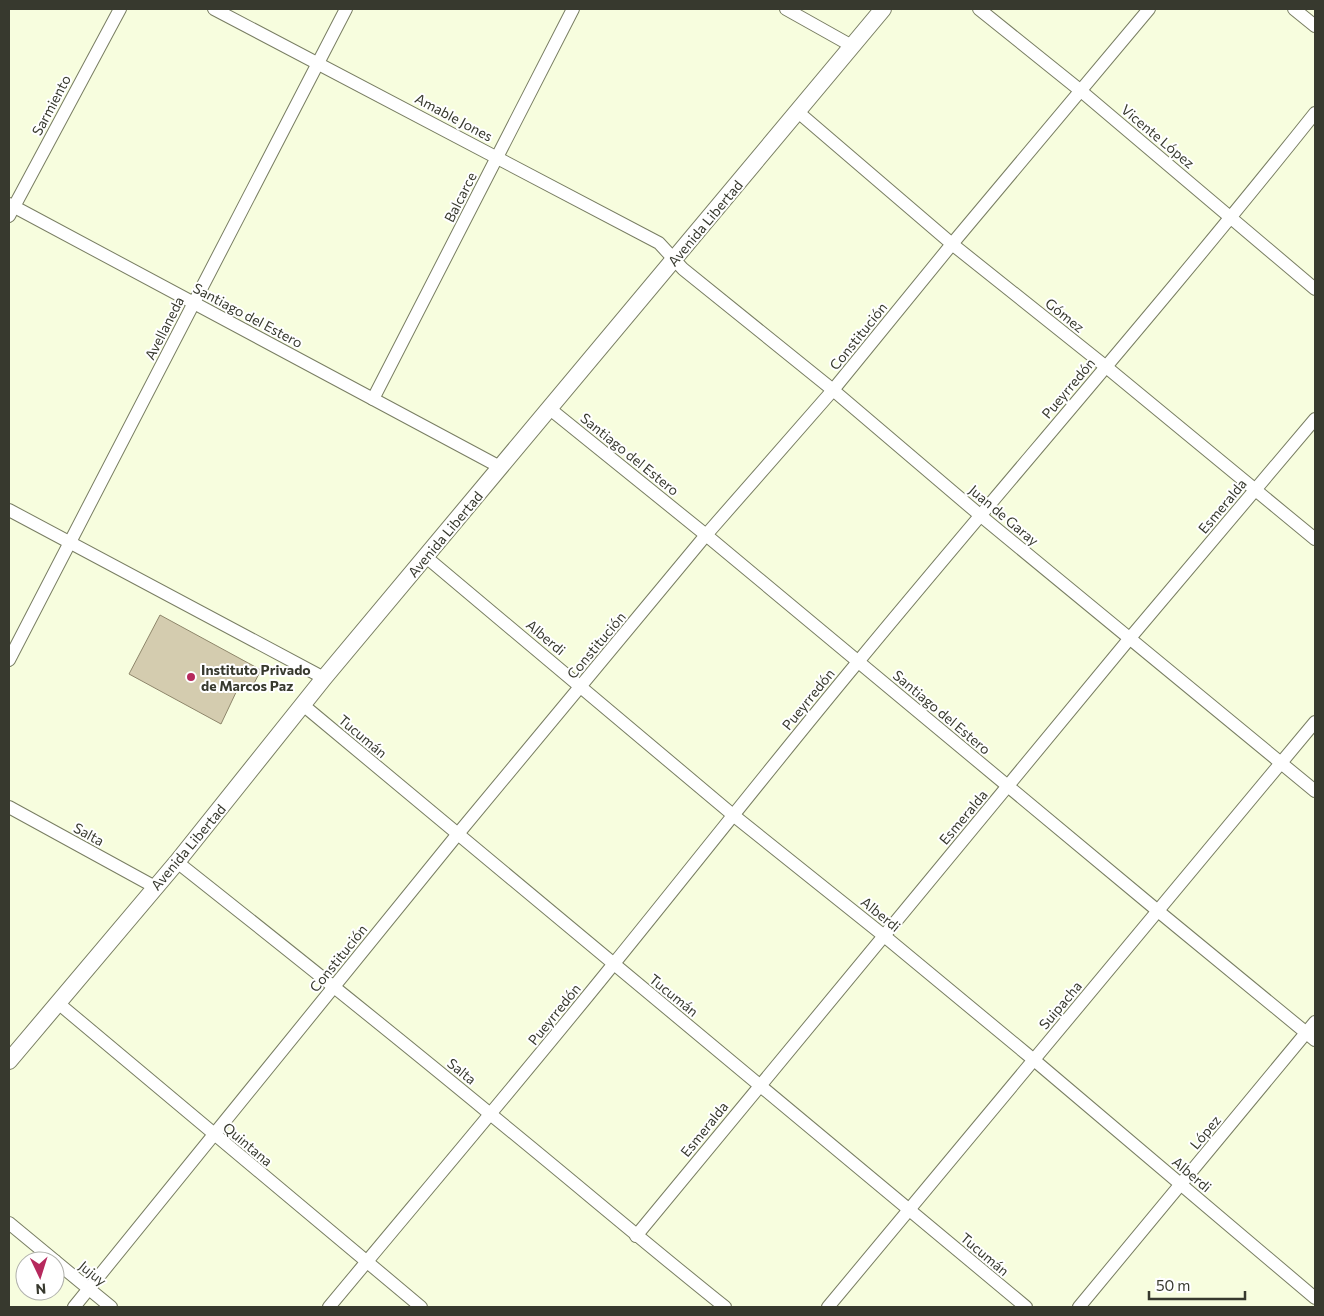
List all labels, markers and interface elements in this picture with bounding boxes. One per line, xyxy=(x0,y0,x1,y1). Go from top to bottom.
street label: Sarmiento xyxy=(28,72,74,138)
street label: Amable Jones xyxy=(412,89,496,145)
street label: Vicente López xyxy=(1118,100,1198,172)
street label: Balcarce xyxy=(440,169,480,225)
street label: Avenida Libertad xyxy=(664,176,746,270)
street label: Santiago del Estero xyxy=(190,279,306,351)
street label: Avellaneda xyxy=(141,294,187,362)
street label: Gómez xyxy=(1042,294,1088,336)
street label: Constitución xyxy=(826,299,890,373)
street label: Pueyrredón xyxy=(1038,354,1098,422)
street label: Santiago del Estero xyxy=(577,409,683,499)
street label: Esmeralda xyxy=(1194,475,1250,537)
street label: Juan de Garay xyxy=(966,481,1042,549)
street label: Avenida Libertad xyxy=(404,487,486,581)
street label: Constitución xyxy=(563,608,629,682)
street label: Alberdi xyxy=(523,616,569,658)
place label: Instituto Privado de Marcos Paz xyxy=(201,661,311,694)
street label: Pueyrredón xyxy=(778,665,838,733)
street label: Santiago del Estero xyxy=(890,666,994,758)
marker: Instituto Privado de Marcos Paz xyxy=(185,671,197,683)
street label: Tucumán xyxy=(335,711,391,761)
street label: Esmeralda xyxy=(935,786,991,848)
street label: Avenida Libertad xyxy=(147,800,229,894)
street label: Salta xyxy=(71,819,107,849)
street label: Alberdi xyxy=(858,893,904,935)
street label: Constitución xyxy=(306,921,370,995)
street label: Tucumán xyxy=(646,970,702,1020)
street label: Suipacha xyxy=(1035,978,1085,1032)
street label: Pueyrredón xyxy=(524,980,584,1048)
street label: Salta xyxy=(444,1054,480,1088)
street label: Esmeralda xyxy=(677,1098,731,1160)
street label: López xyxy=(1186,1112,1224,1152)
street label: Quintana xyxy=(220,1118,276,1170)
street label: Alberdi xyxy=(1169,1153,1215,1195)
street label: Tucumán xyxy=(957,1229,1013,1279)
north arrow xyxy=(15,1251,65,1301)
street label: Jujuy xyxy=(76,1257,110,1289)
scale bar xyxy=(1149,1268,1245,1300)
text: 50 m xyxy=(1156,1276,1190,1294)
text: N xyxy=(35,1281,47,1298)

